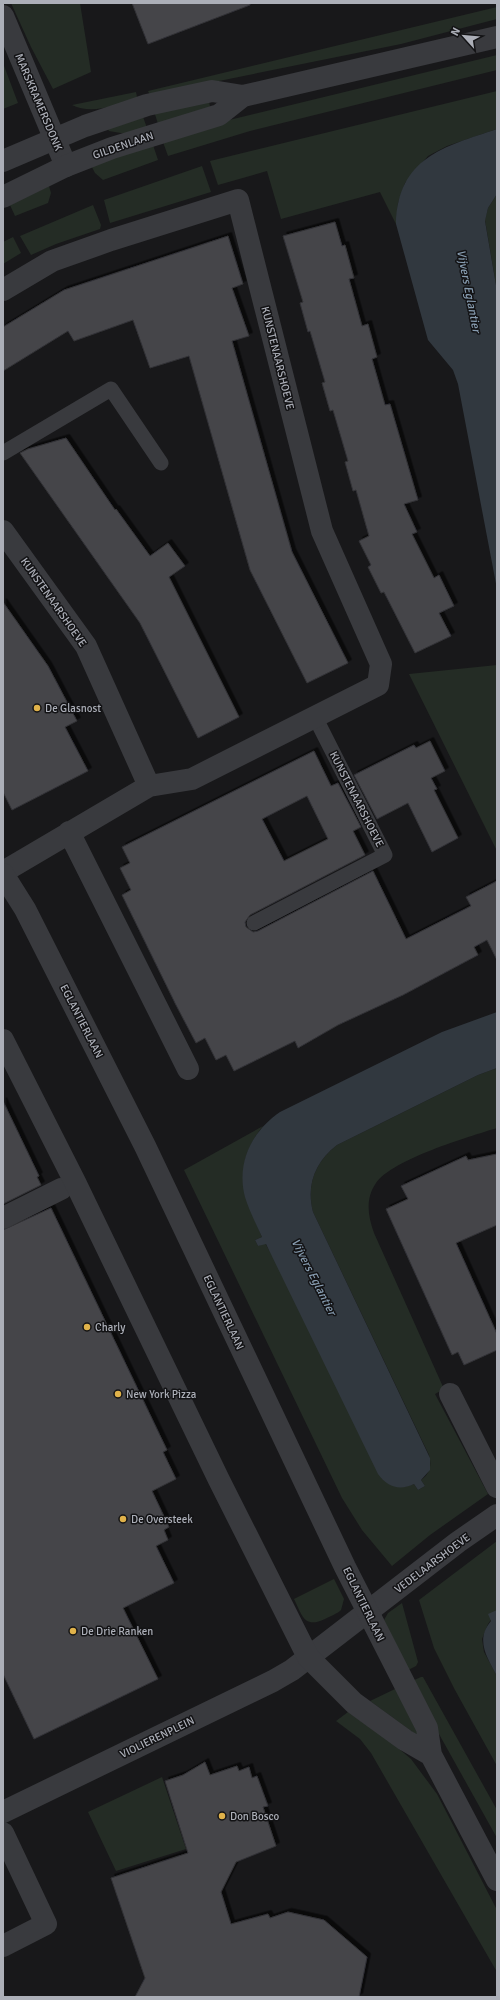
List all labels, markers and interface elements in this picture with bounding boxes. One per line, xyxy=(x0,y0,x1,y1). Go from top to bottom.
north arrow xyxy=(444,16,484,56)
text: N xyxy=(448,25,463,38)
street label: MARSKRAMERSDONK xyxy=(12,52,65,153)
street label: GILDENLAAN xyxy=(91,129,155,162)
water label: Vijvers Eglantier xyxy=(453,248,484,335)
street label: KUNSTENAARSHOEVE xyxy=(258,305,297,411)
street label: KUNSTENAARSHOEVE xyxy=(18,555,89,649)
place label: De Glasnost xyxy=(45,702,101,715)
marker: De Glasnost xyxy=(32,703,42,713)
street label: KUNSTENAARSHOEVE xyxy=(327,749,386,849)
street label: EGLANTIERLAAN xyxy=(57,982,106,1060)
water label: Vijvers Eglantier xyxy=(288,1236,340,1320)
street label: EGLANTIERLAAN xyxy=(201,1273,247,1352)
place label: Charly xyxy=(95,1321,126,1334)
marker: Charly xyxy=(82,1322,92,1332)
place label: New York Pizza xyxy=(126,1388,197,1401)
marker: New York Pizza xyxy=(113,1389,123,1399)
place label: De Oversteek xyxy=(131,1513,193,1526)
marker: De Oversteek xyxy=(118,1514,128,1524)
street label: VEDELAARSHOEVE xyxy=(392,1531,473,1596)
street label: EGLANTIERLAAN xyxy=(340,1565,387,1644)
place label: De Drie Ranken xyxy=(81,1625,153,1638)
marker: De Drie Ranken xyxy=(68,1626,78,1636)
street label: VIOLIERENPLEIN xyxy=(118,1714,196,1761)
place label: Don Bosco xyxy=(230,1810,280,1823)
marker: Don Bosco xyxy=(217,1811,227,1821)

